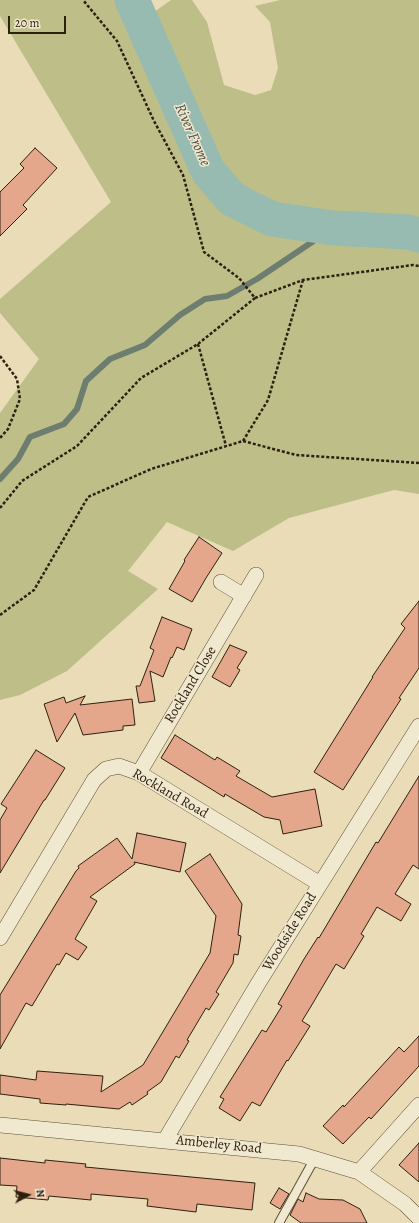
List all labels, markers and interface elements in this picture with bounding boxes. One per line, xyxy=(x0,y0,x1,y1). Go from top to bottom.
scale bar xyxy=(10,8,68,34)
text: 20 m xyxy=(15,15,39,31)
water label: River Frome xyxy=(170,101,214,169)
street label: Rockland Close xyxy=(161,643,221,727)
street label: Rockland Road xyxy=(129,765,211,823)
street label: Woodside Road xyxy=(259,890,321,974)
street label: Amberley Road xyxy=(175,1132,263,1158)
north arrow xyxy=(8,1175,48,1215)
text: N xyxy=(32,1189,48,1198)

